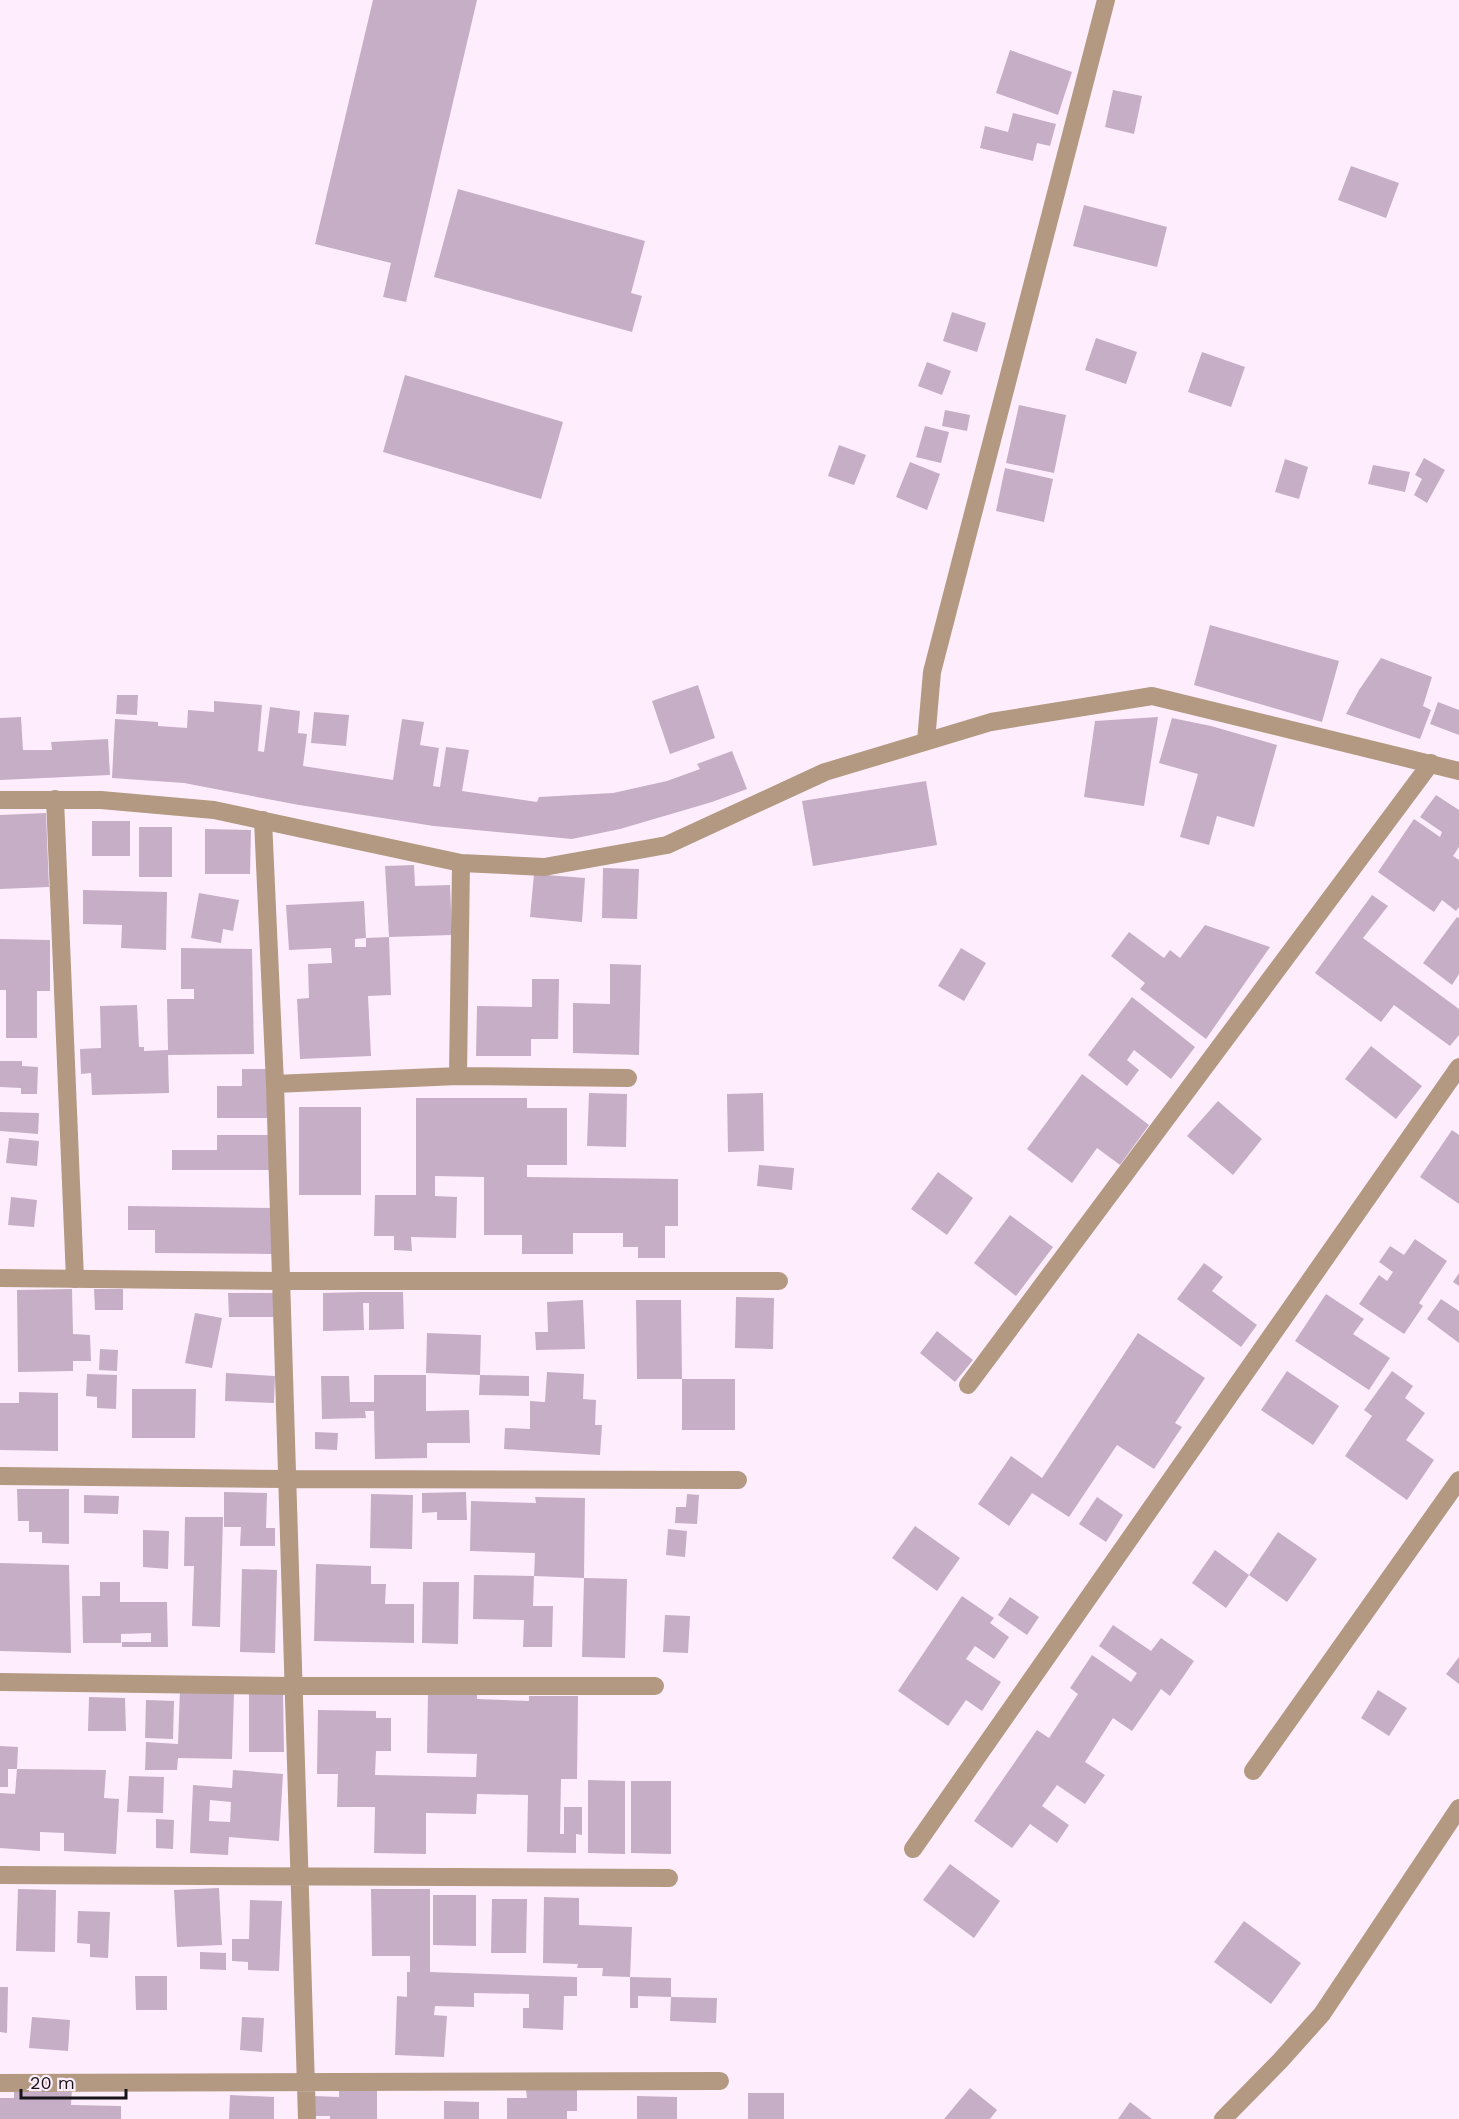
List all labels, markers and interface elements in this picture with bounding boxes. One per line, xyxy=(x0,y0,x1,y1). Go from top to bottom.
scale bar xyxy=(21,2062,126,2100)
text: 20 m xyxy=(30,2072,75,2093)

